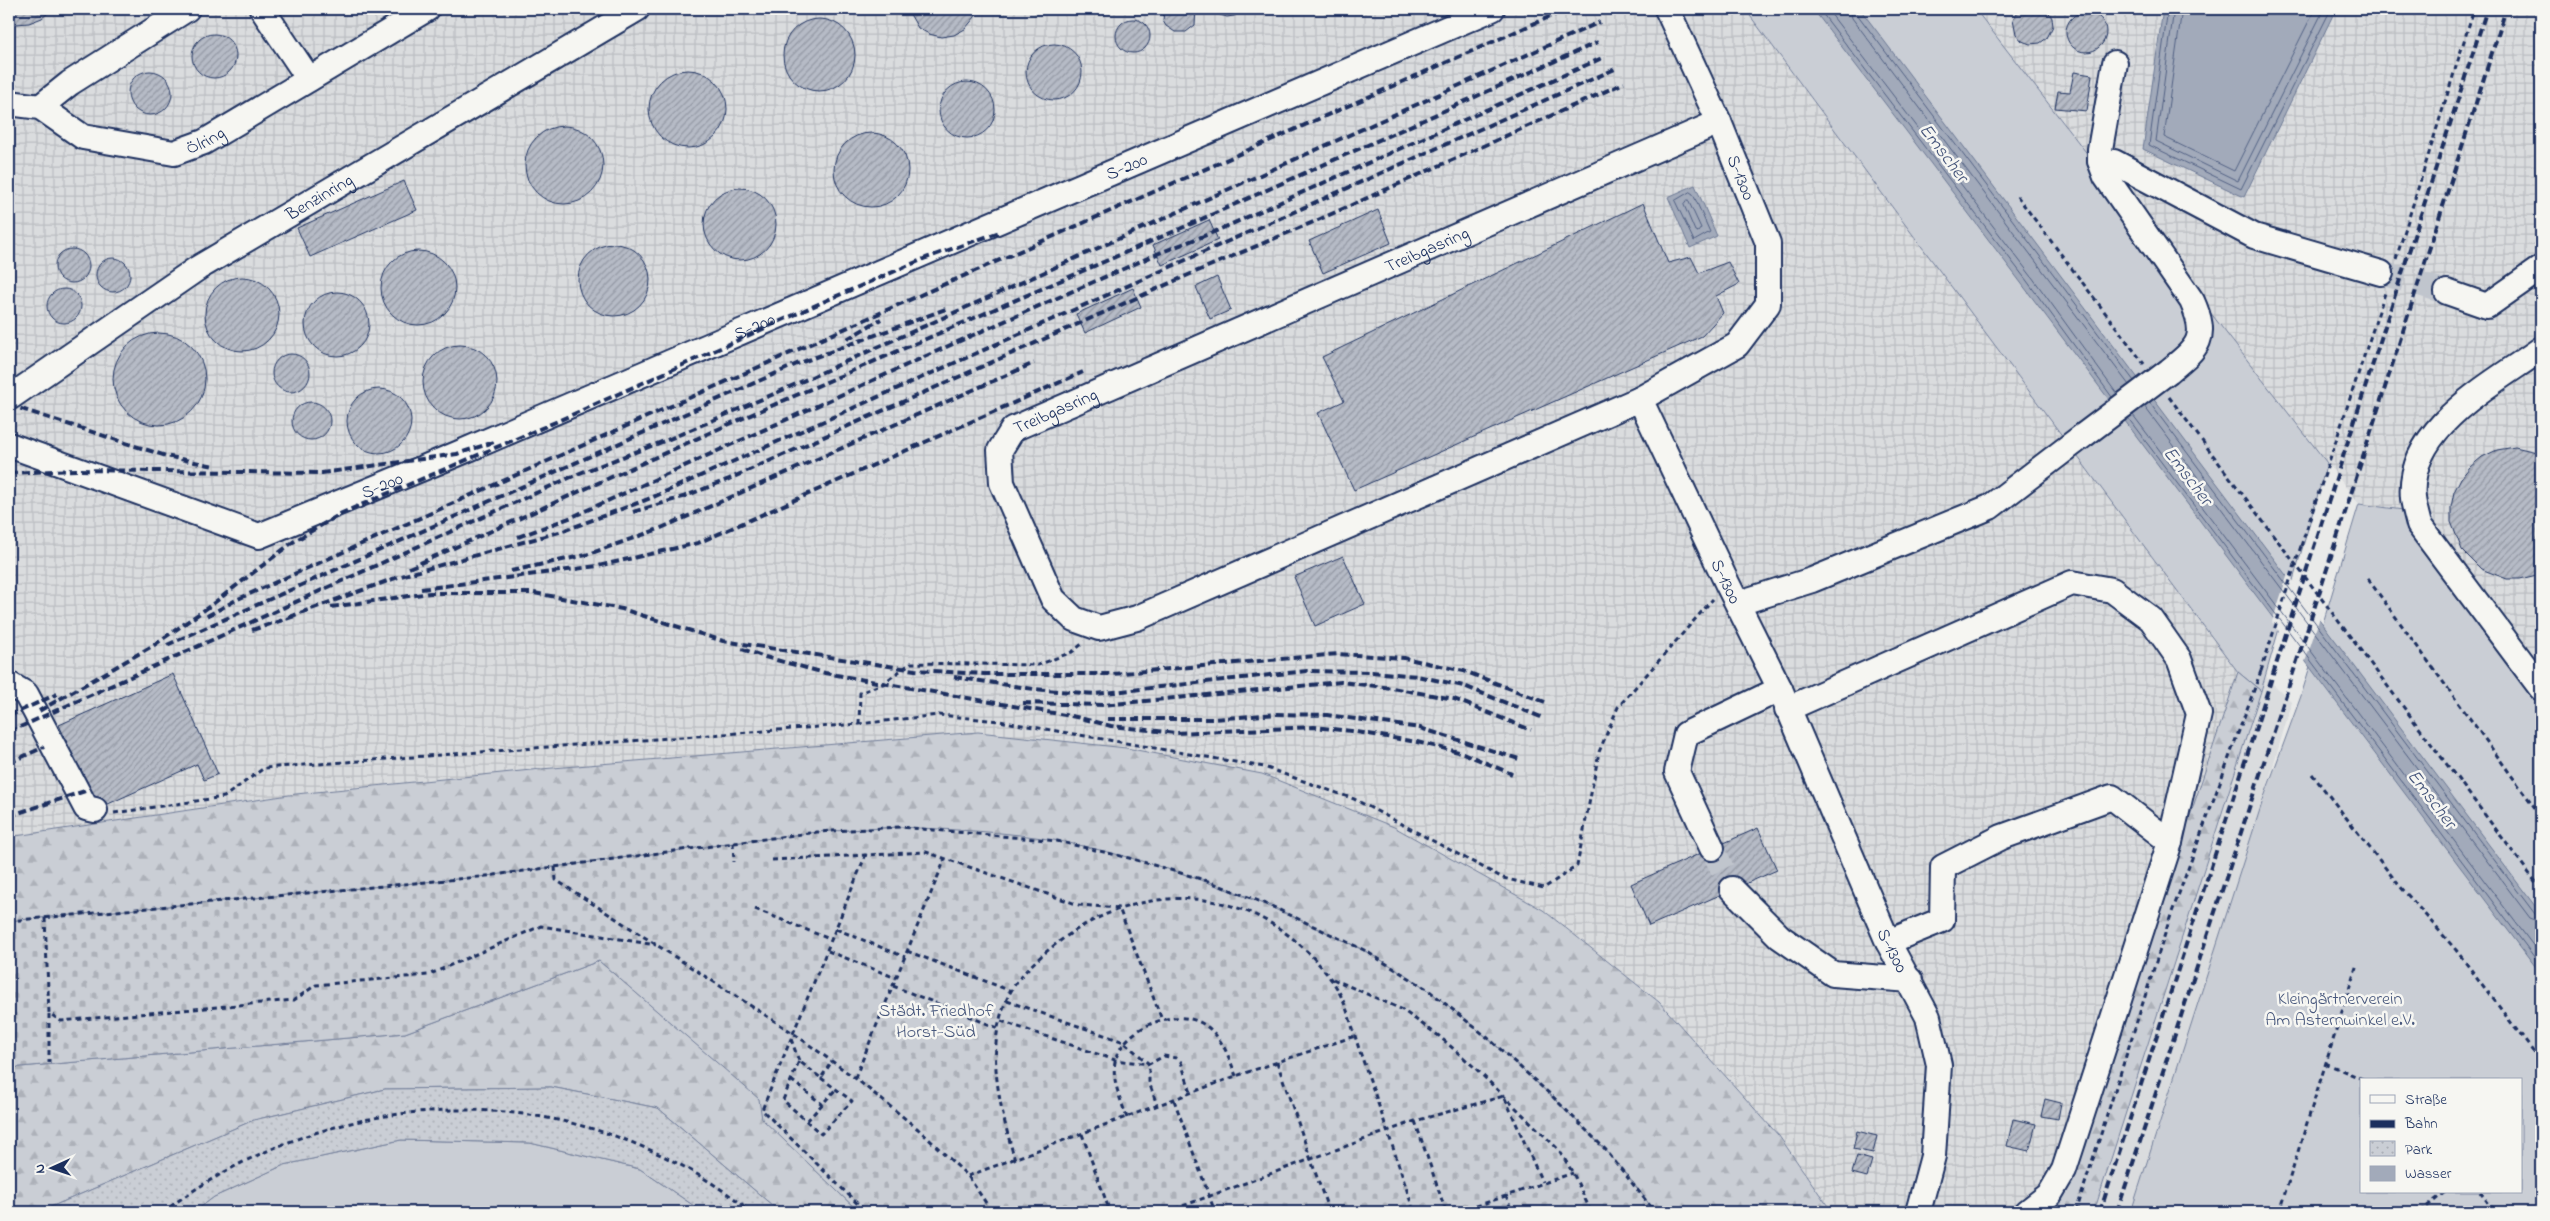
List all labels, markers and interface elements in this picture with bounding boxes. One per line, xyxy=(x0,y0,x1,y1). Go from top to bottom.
water label: Emscher xyxy=(1912,118,1975,190)
street label: Ölring xyxy=(183,121,231,162)
street label: S-200 xyxy=(1102,148,1152,188)
street label: S-1300 xyxy=(1719,151,1760,205)
street label: Benzinring xyxy=(281,168,359,229)
street label: Treibgasring xyxy=(1381,221,1474,281)
street label: S-200 xyxy=(730,308,780,348)
street label: Treibgasring xyxy=(1010,383,1103,442)
water label: Emscher xyxy=(2156,441,2219,513)
street label: S-200 xyxy=(358,467,408,507)
street label: S-1300 xyxy=(1703,555,1747,609)
water label: Emscher xyxy=(2400,764,2463,836)
street label: S-1300 xyxy=(1869,925,1913,978)
park label: Kleingärtnerverein Am Asternwinkel e.V. xyxy=(2265,987,2415,1034)
park label: Städt. Friedhof Horst-Süd xyxy=(879,999,994,1046)
legend xyxy=(2360,1078,2522,1194)
text: Straße xyxy=(2405,1089,2447,1111)
text: Bahn xyxy=(2404,1113,2438,1135)
text: Park xyxy=(2405,1139,2433,1161)
north arrow xyxy=(28,1144,78,1194)
text: N xyxy=(30,1163,51,1174)
text: Wasser xyxy=(2405,1163,2452,1185)

